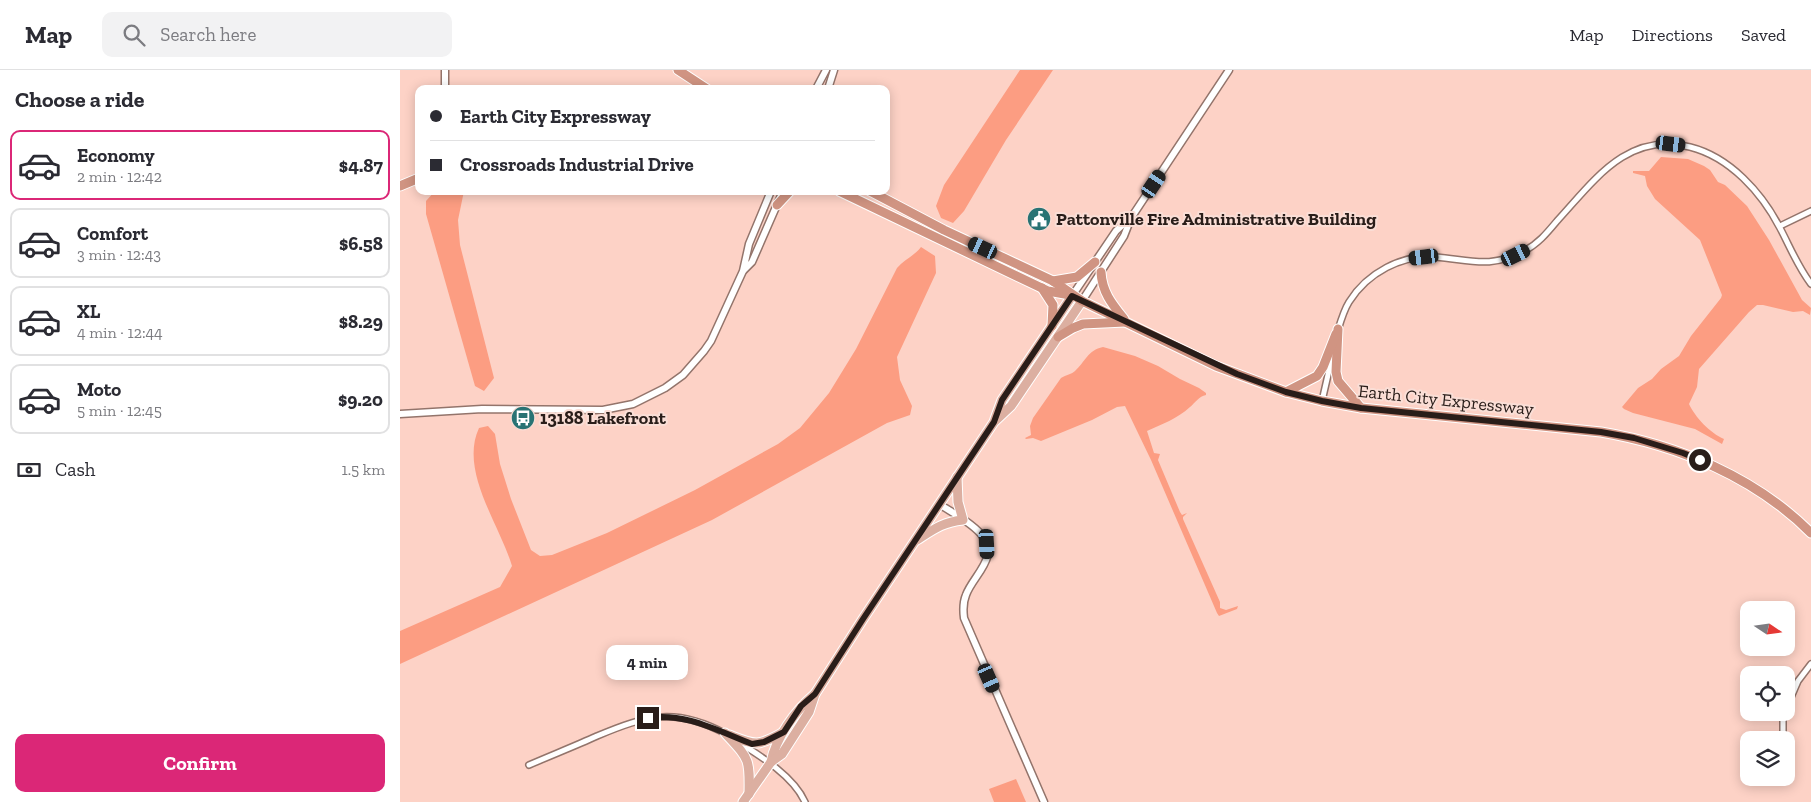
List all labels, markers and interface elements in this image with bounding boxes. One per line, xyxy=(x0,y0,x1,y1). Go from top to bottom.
search box xyxy=(102,12,452,57)
text: Map xyxy=(25,20,72,49)
icon: search xyxy=(120,21,148,49)
text: Search here xyxy=(160,23,257,46)
text: Map xyxy=(1569,24,1604,46)
text: Directions xyxy=(1632,24,1713,46)
text: Saved xyxy=(1741,24,1786,46)
text: Choose a ride xyxy=(15,86,145,113)
text: Earth City Expressway xyxy=(460,105,651,128)
car xyxy=(1655,135,1686,153)
icon: car xyxy=(17,143,62,188)
text: Economy xyxy=(77,144,155,167)
text: Crossroads Industrial Drive xyxy=(460,153,694,176)
text: $4.87 xyxy=(339,154,383,177)
text: 2 min · 12:42 xyxy=(77,167,162,186)
car xyxy=(1139,167,1168,201)
public building icon: Pattonville Fire Administrative Building xyxy=(1026,206,1052,232)
place label: Pattonville Fire Administrative Building xyxy=(1056,208,1377,230)
icon: car xyxy=(17,221,62,266)
text: Comfort xyxy=(77,222,148,245)
text: $6.58 xyxy=(339,232,383,255)
car xyxy=(966,235,999,261)
car xyxy=(1499,242,1532,268)
text: 3 min · 12:43 xyxy=(77,245,161,264)
car xyxy=(1408,248,1439,266)
icon: car xyxy=(17,299,62,344)
text: XL xyxy=(77,300,100,323)
text: $8.29 xyxy=(339,310,383,333)
text: 4 min · 12:44 xyxy=(77,323,163,342)
icon: car xyxy=(17,377,62,422)
text: Moto xyxy=(77,378,121,401)
street label: Earth City Expressway xyxy=(1357,380,1536,420)
text: $9.20 xyxy=(338,388,383,411)
text: 5 min · 12:45 xyxy=(77,401,162,420)
bus stop icon: 13188 Lakefront xyxy=(510,405,536,431)
place label: 13188 Lakefront xyxy=(540,407,667,429)
route start xyxy=(1689,449,1711,471)
icon: cash xyxy=(15,456,43,484)
text: Cash xyxy=(55,458,95,481)
text: 1.5 km xyxy=(342,460,385,479)
car xyxy=(978,529,995,559)
north arrow xyxy=(1740,601,1795,656)
map controls xyxy=(1740,601,1795,786)
callout: 4 min xyxy=(607,646,689,680)
text: 4 min xyxy=(627,653,667,672)
car xyxy=(976,661,1001,695)
button: locate xyxy=(1740,666,1795,721)
route end xyxy=(637,707,659,729)
button: layers xyxy=(1740,731,1795,786)
button: Confirm xyxy=(15,734,385,792)

